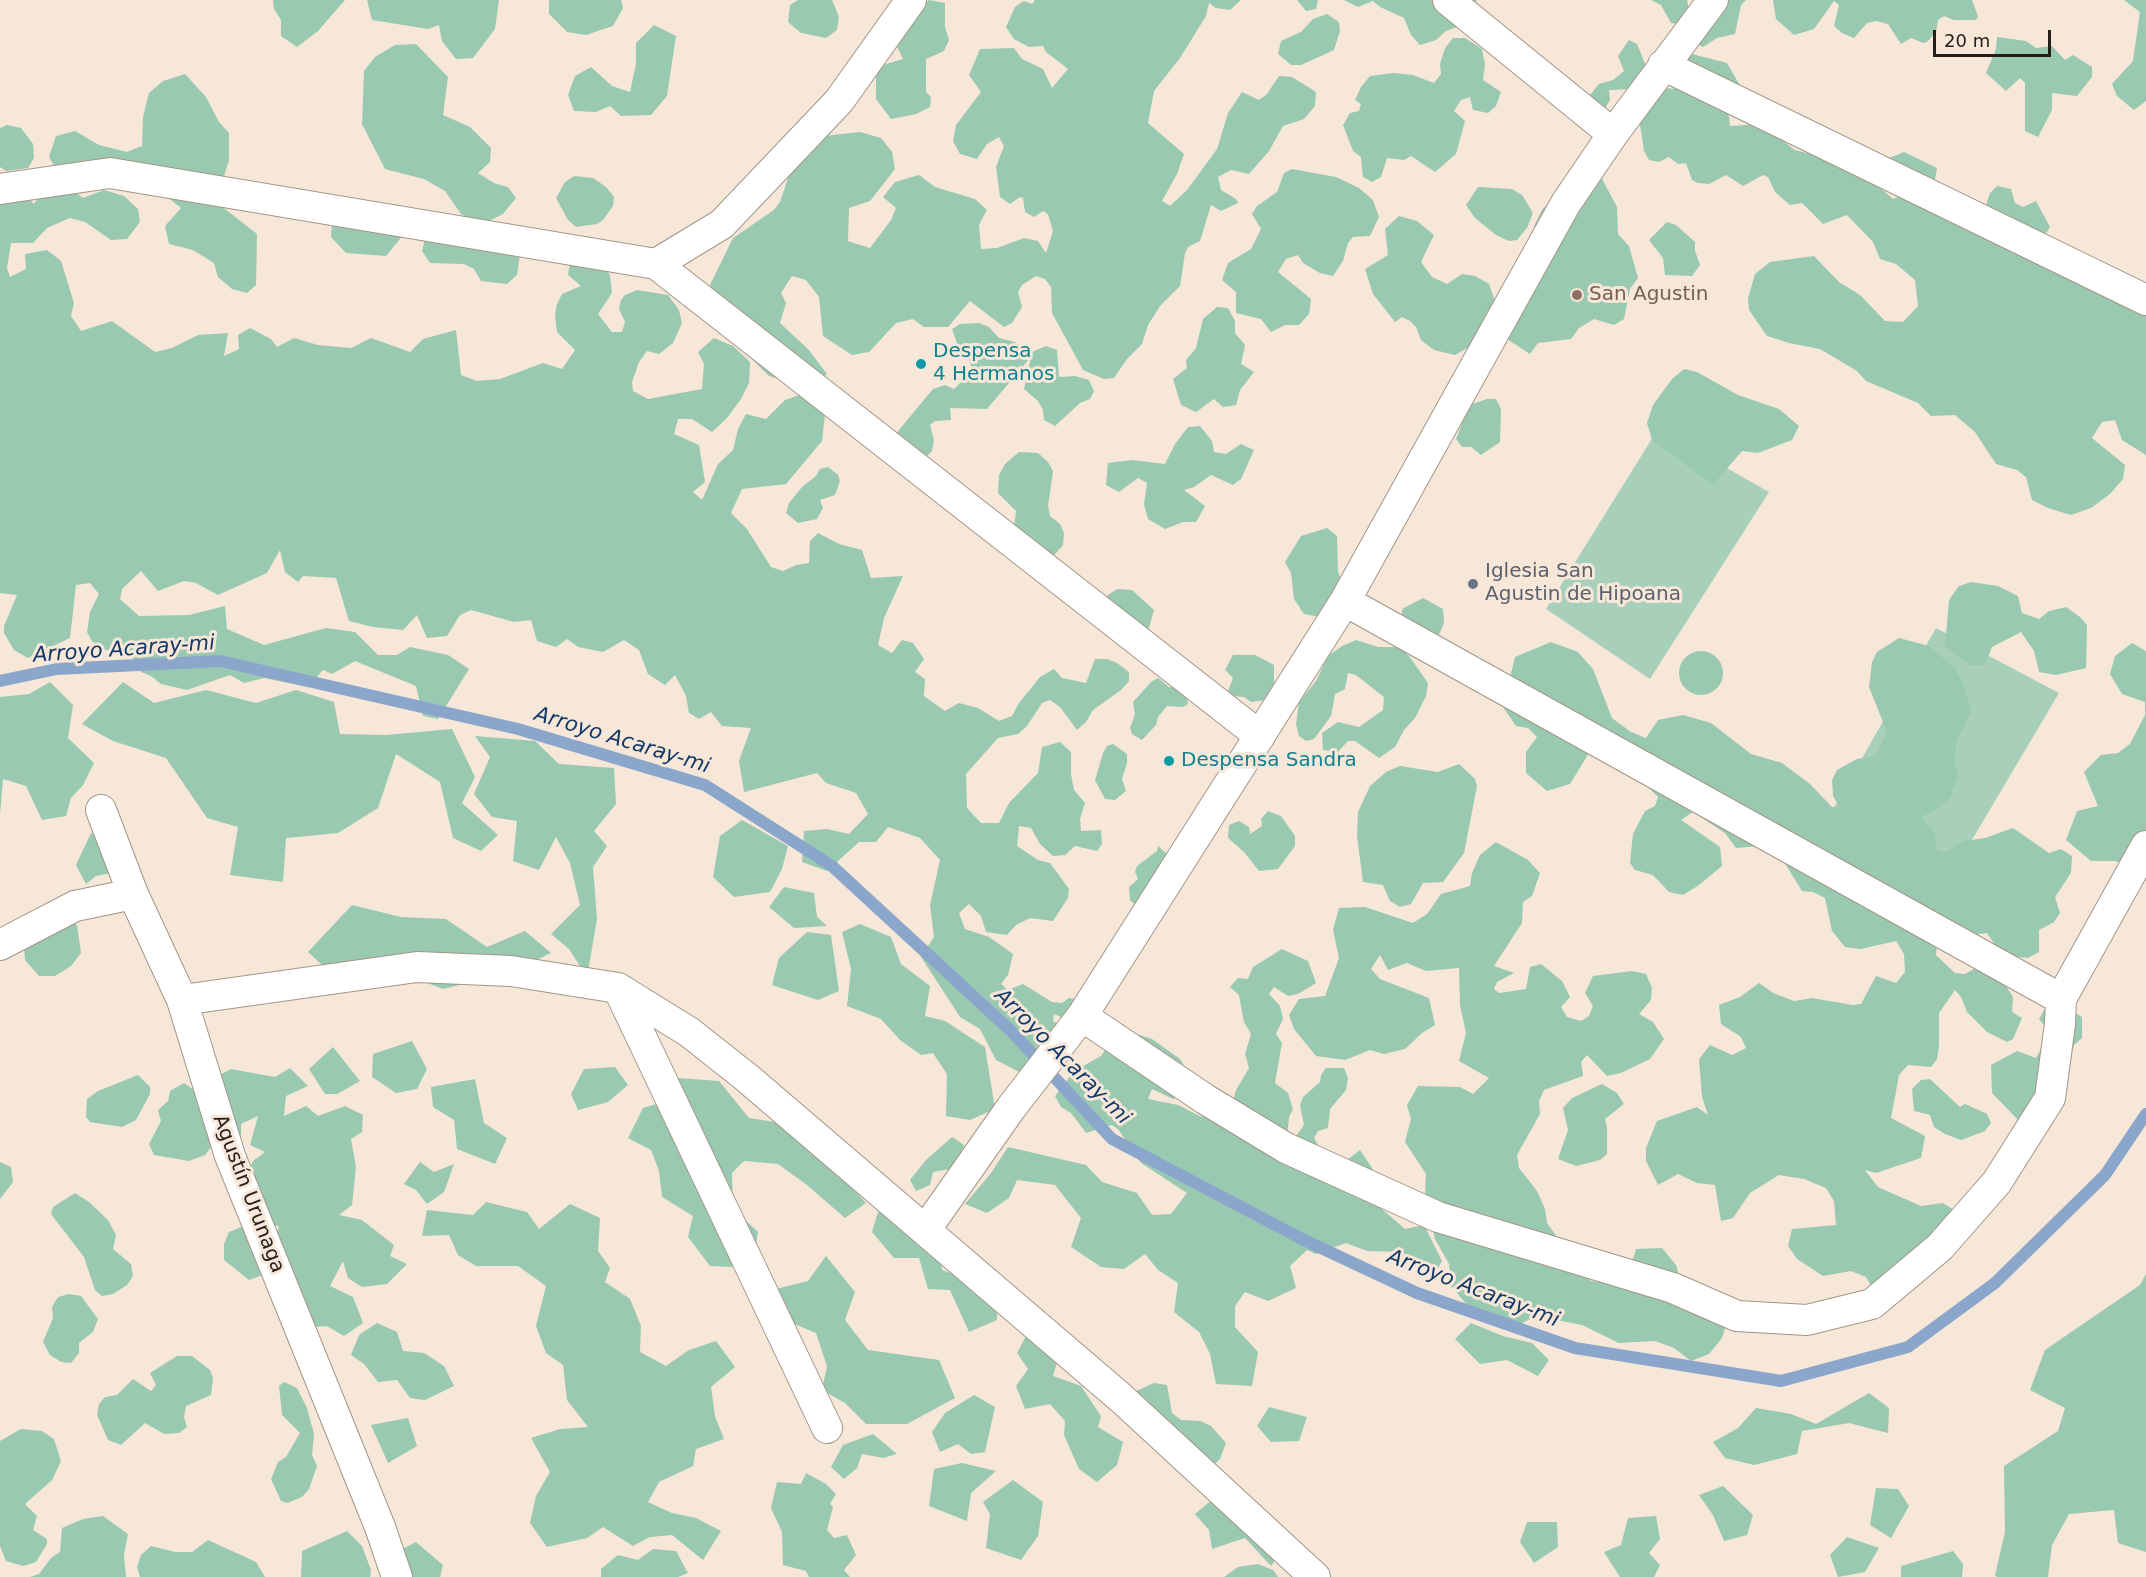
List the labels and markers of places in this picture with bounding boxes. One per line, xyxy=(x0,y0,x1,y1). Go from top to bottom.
place label: San Agustin xyxy=(1589,283,1709,307)
marker: San Agustin xyxy=(1570,288,1584,302)
place label: Despensa 4 Hermanos xyxy=(933,340,1054,387)
marker: Despensa 4 Hermanos xyxy=(914,357,928,371)
place label: Iglesia San Agustin de Hipoana xyxy=(1485,560,1681,607)
marker: Iglesia San Agustin de Hipoana xyxy=(1466,577,1480,591)
place label: Despensa Sandra xyxy=(1181,749,1357,773)
marker: Despensa Sandra xyxy=(1162,754,1176,768)

